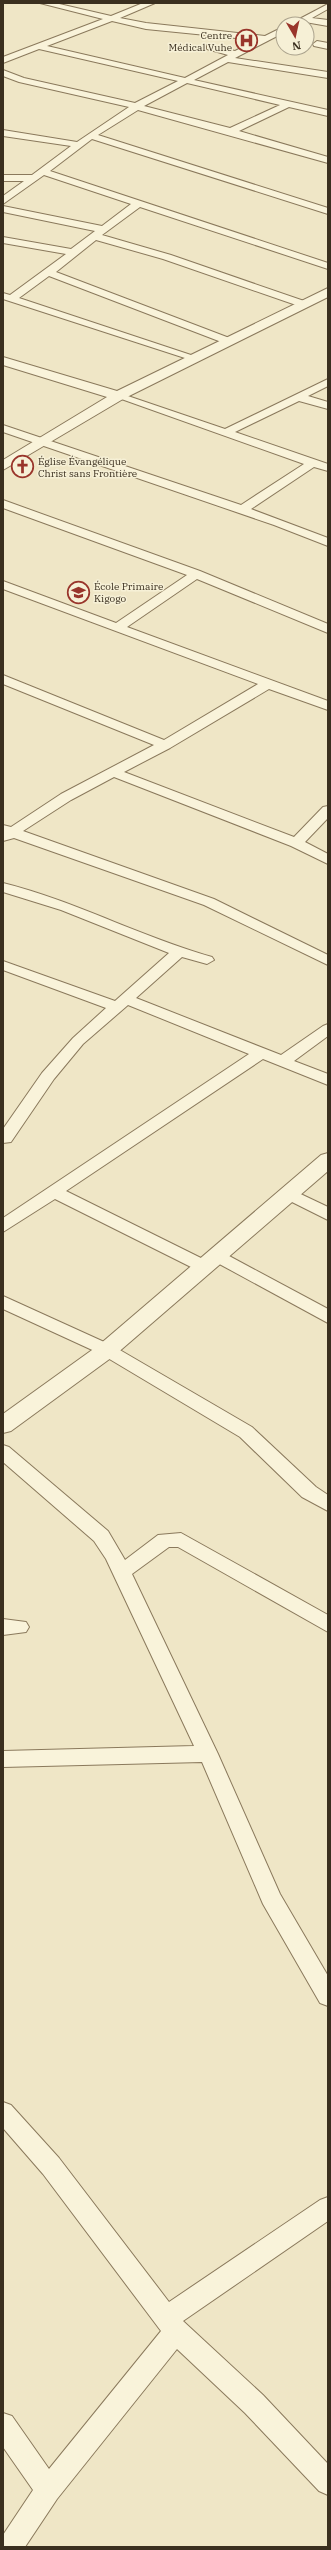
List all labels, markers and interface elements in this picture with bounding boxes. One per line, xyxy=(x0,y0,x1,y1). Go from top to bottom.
north arrow xyxy=(275,16,315,56)
hospital icon: Centre Médical Vuhe xyxy=(234,28,260,54)
place label: Centre Médical Vuhe xyxy=(168,29,232,54)
text: N xyxy=(291,38,302,54)
church icon: Église Évangélique Christ sans Frontière xyxy=(10,454,36,480)
place label: Église Évangélique Christ sans Frontière xyxy=(38,455,137,480)
school or university icon: École Primaire Kigogo xyxy=(65,579,91,605)
place label: École Primaire Kigogo xyxy=(94,580,163,605)

